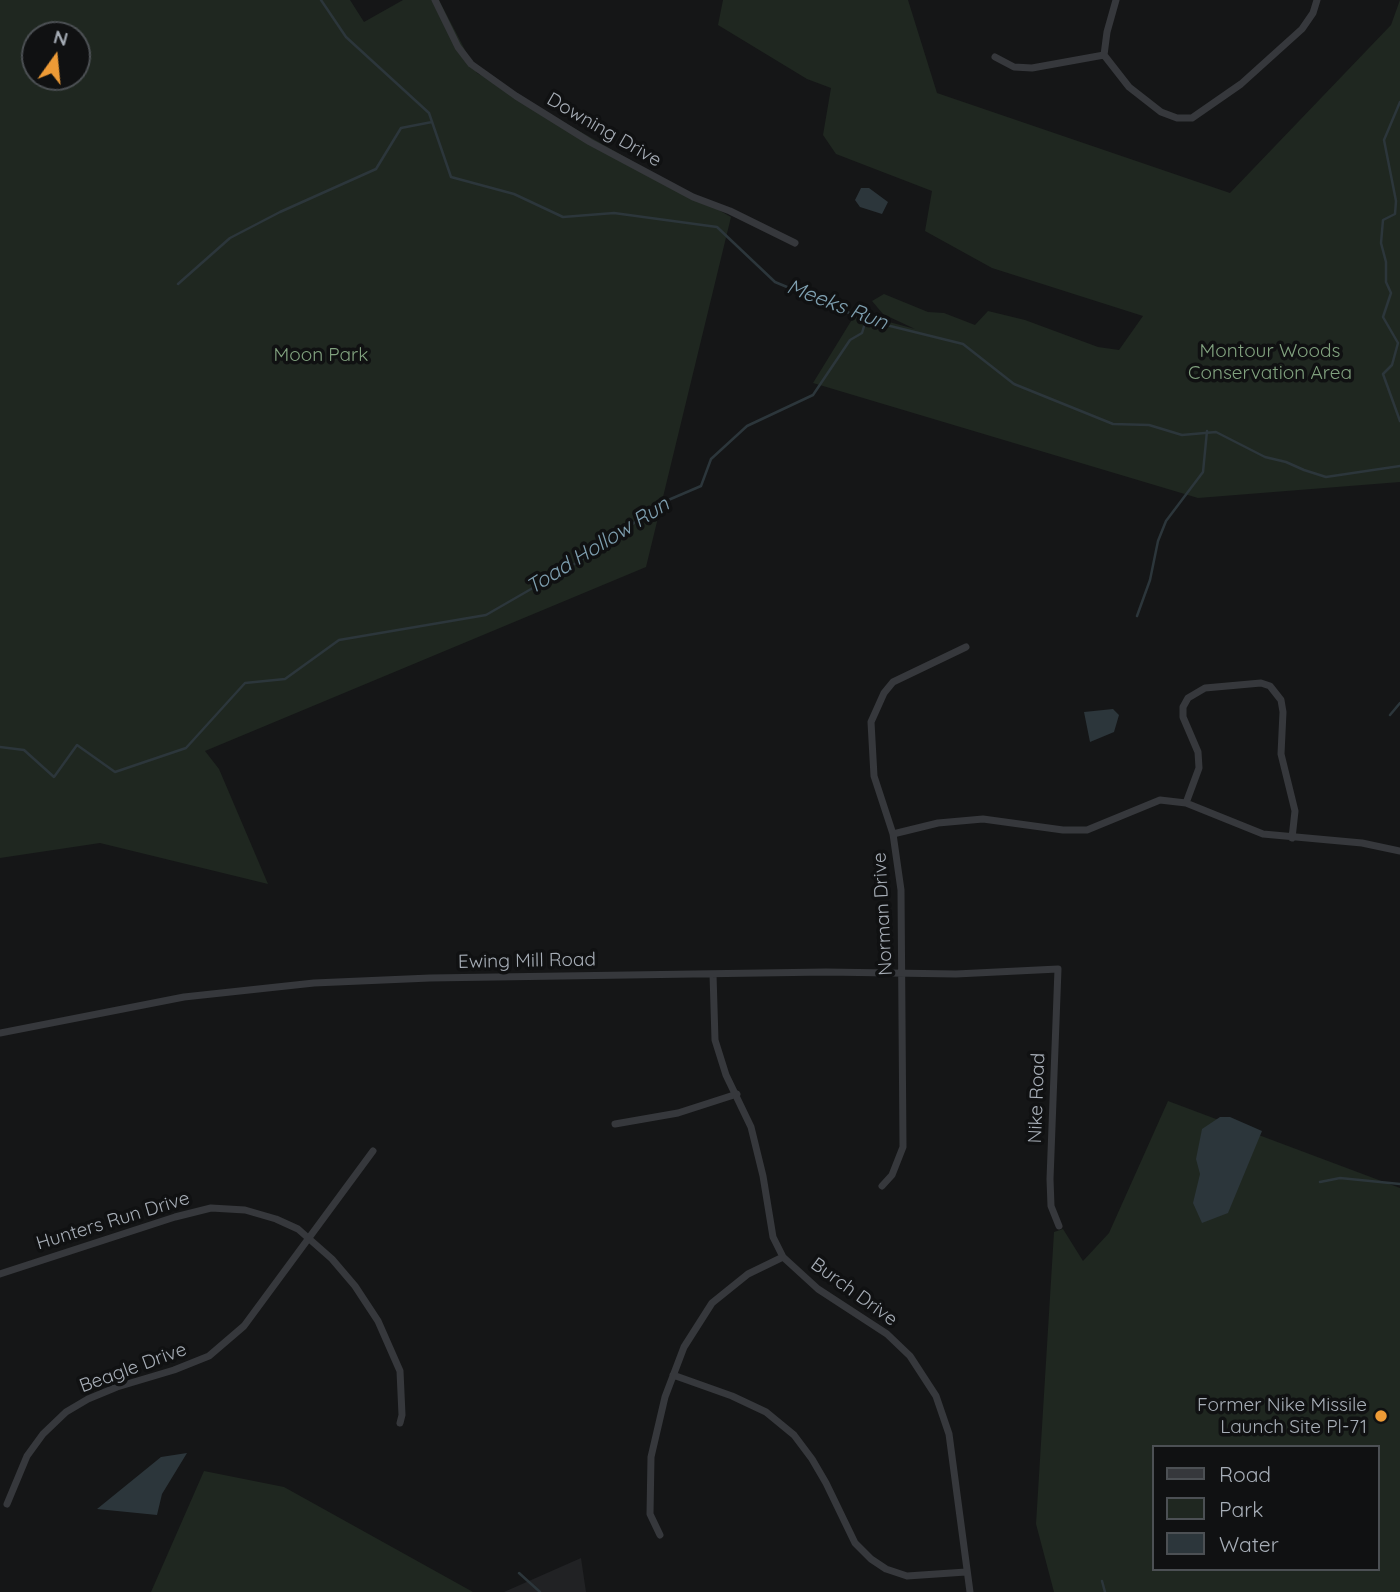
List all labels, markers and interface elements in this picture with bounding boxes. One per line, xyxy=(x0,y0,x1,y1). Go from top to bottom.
north arrow xyxy=(21,21,91,91)
text: N xyxy=(51,24,71,51)
street label: Downing Drive xyxy=(543,88,665,172)
water label: Meeks Run xyxy=(783,274,891,336)
park label: Montour Woods Conservation Area xyxy=(1188,340,1352,384)
park label: Moon Park xyxy=(273,344,369,366)
water label: Toad Hollow Run xyxy=(522,492,674,600)
street label: Norman Drive xyxy=(868,852,898,976)
street label: Ewing Mill Road xyxy=(458,948,596,974)
street label: Nike Road xyxy=(1024,1052,1050,1144)
street label: Hunters Run Drive xyxy=(34,1187,192,1255)
street label: Burch Drive xyxy=(806,1253,902,1331)
street label: Beagle Drive xyxy=(76,1338,190,1398)
place label: Former Nike Missile Launch Site Pl-71 xyxy=(1197,1394,1367,1438)
marker: Former Nike Missile Launch Site Pl-71 xyxy=(1373,1408,1389,1424)
legend xyxy=(1152,1445,1379,1571)
text: Road xyxy=(1219,1461,1271,1487)
text: Park xyxy=(1219,1496,1263,1522)
text: Water xyxy=(1219,1531,1279,1557)

